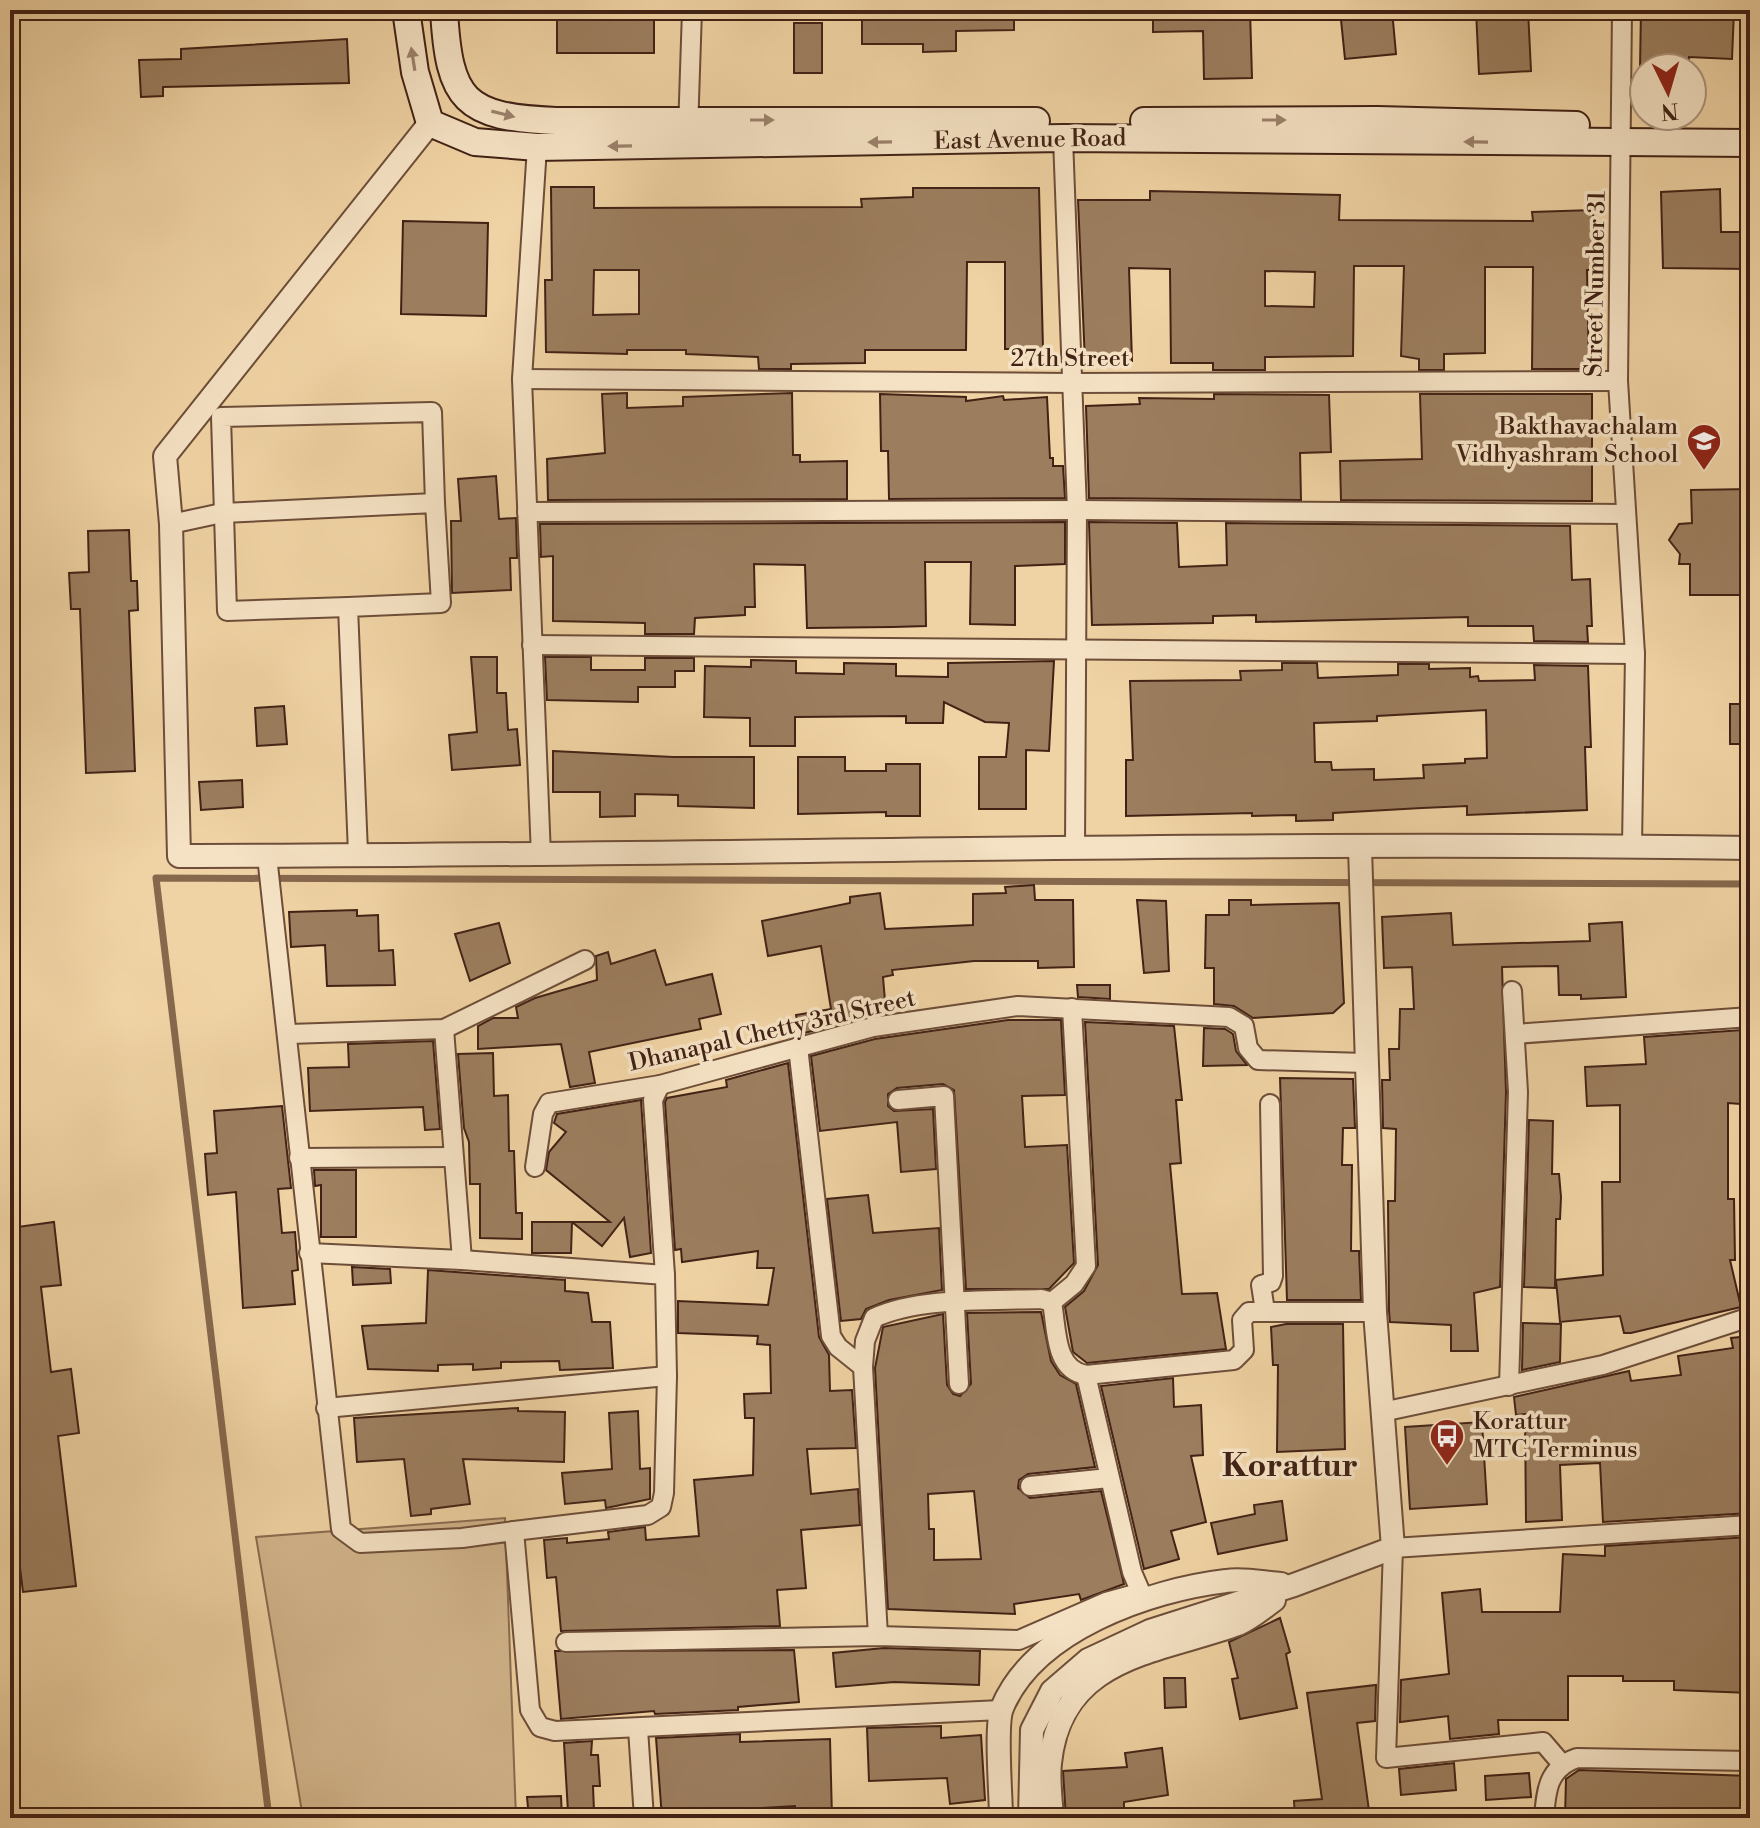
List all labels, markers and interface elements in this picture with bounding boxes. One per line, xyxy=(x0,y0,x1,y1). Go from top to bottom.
one-way arrow xyxy=(406,47,419,72)
north arrow xyxy=(1628,52,1708,132)
text: N xyxy=(1659,96,1679,125)
one-way arrow xyxy=(490,108,515,121)
one-way arrow xyxy=(750,114,775,126)
one-way arrow xyxy=(1262,114,1287,127)
street label: East Avenue Road xyxy=(933,123,1127,157)
one-way arrow xyxy=(867,135,892,148)
one-way arrow xyxy=(1463,136,1488,148)
one-way arrow xyxy=(607,140,632,152)
street label: Street Number 31 xyxy=(1579,190,1613,378)
street label: 27th Street xyxy=(1011,344,1130,374)
place label: Bakthavachalam Vidhyashram School xyxy=(1455,412,1678,470)
school or university icon: Bakthavachalam Vidhyashram School xyxy=(1685,422,1723,472)
street label: Dhanapal Chetty 3rd Street xyxy=(626,983,919,1079)
place label: Korattur MTC Terminus xyxy=(1473,1407,1638,1465)
bus stop icon: Korattur MTC Terminus xyxy=(1428,1417,1466,1467)
district label: Korattur xyxy=(1222,1446,1358,1486)

